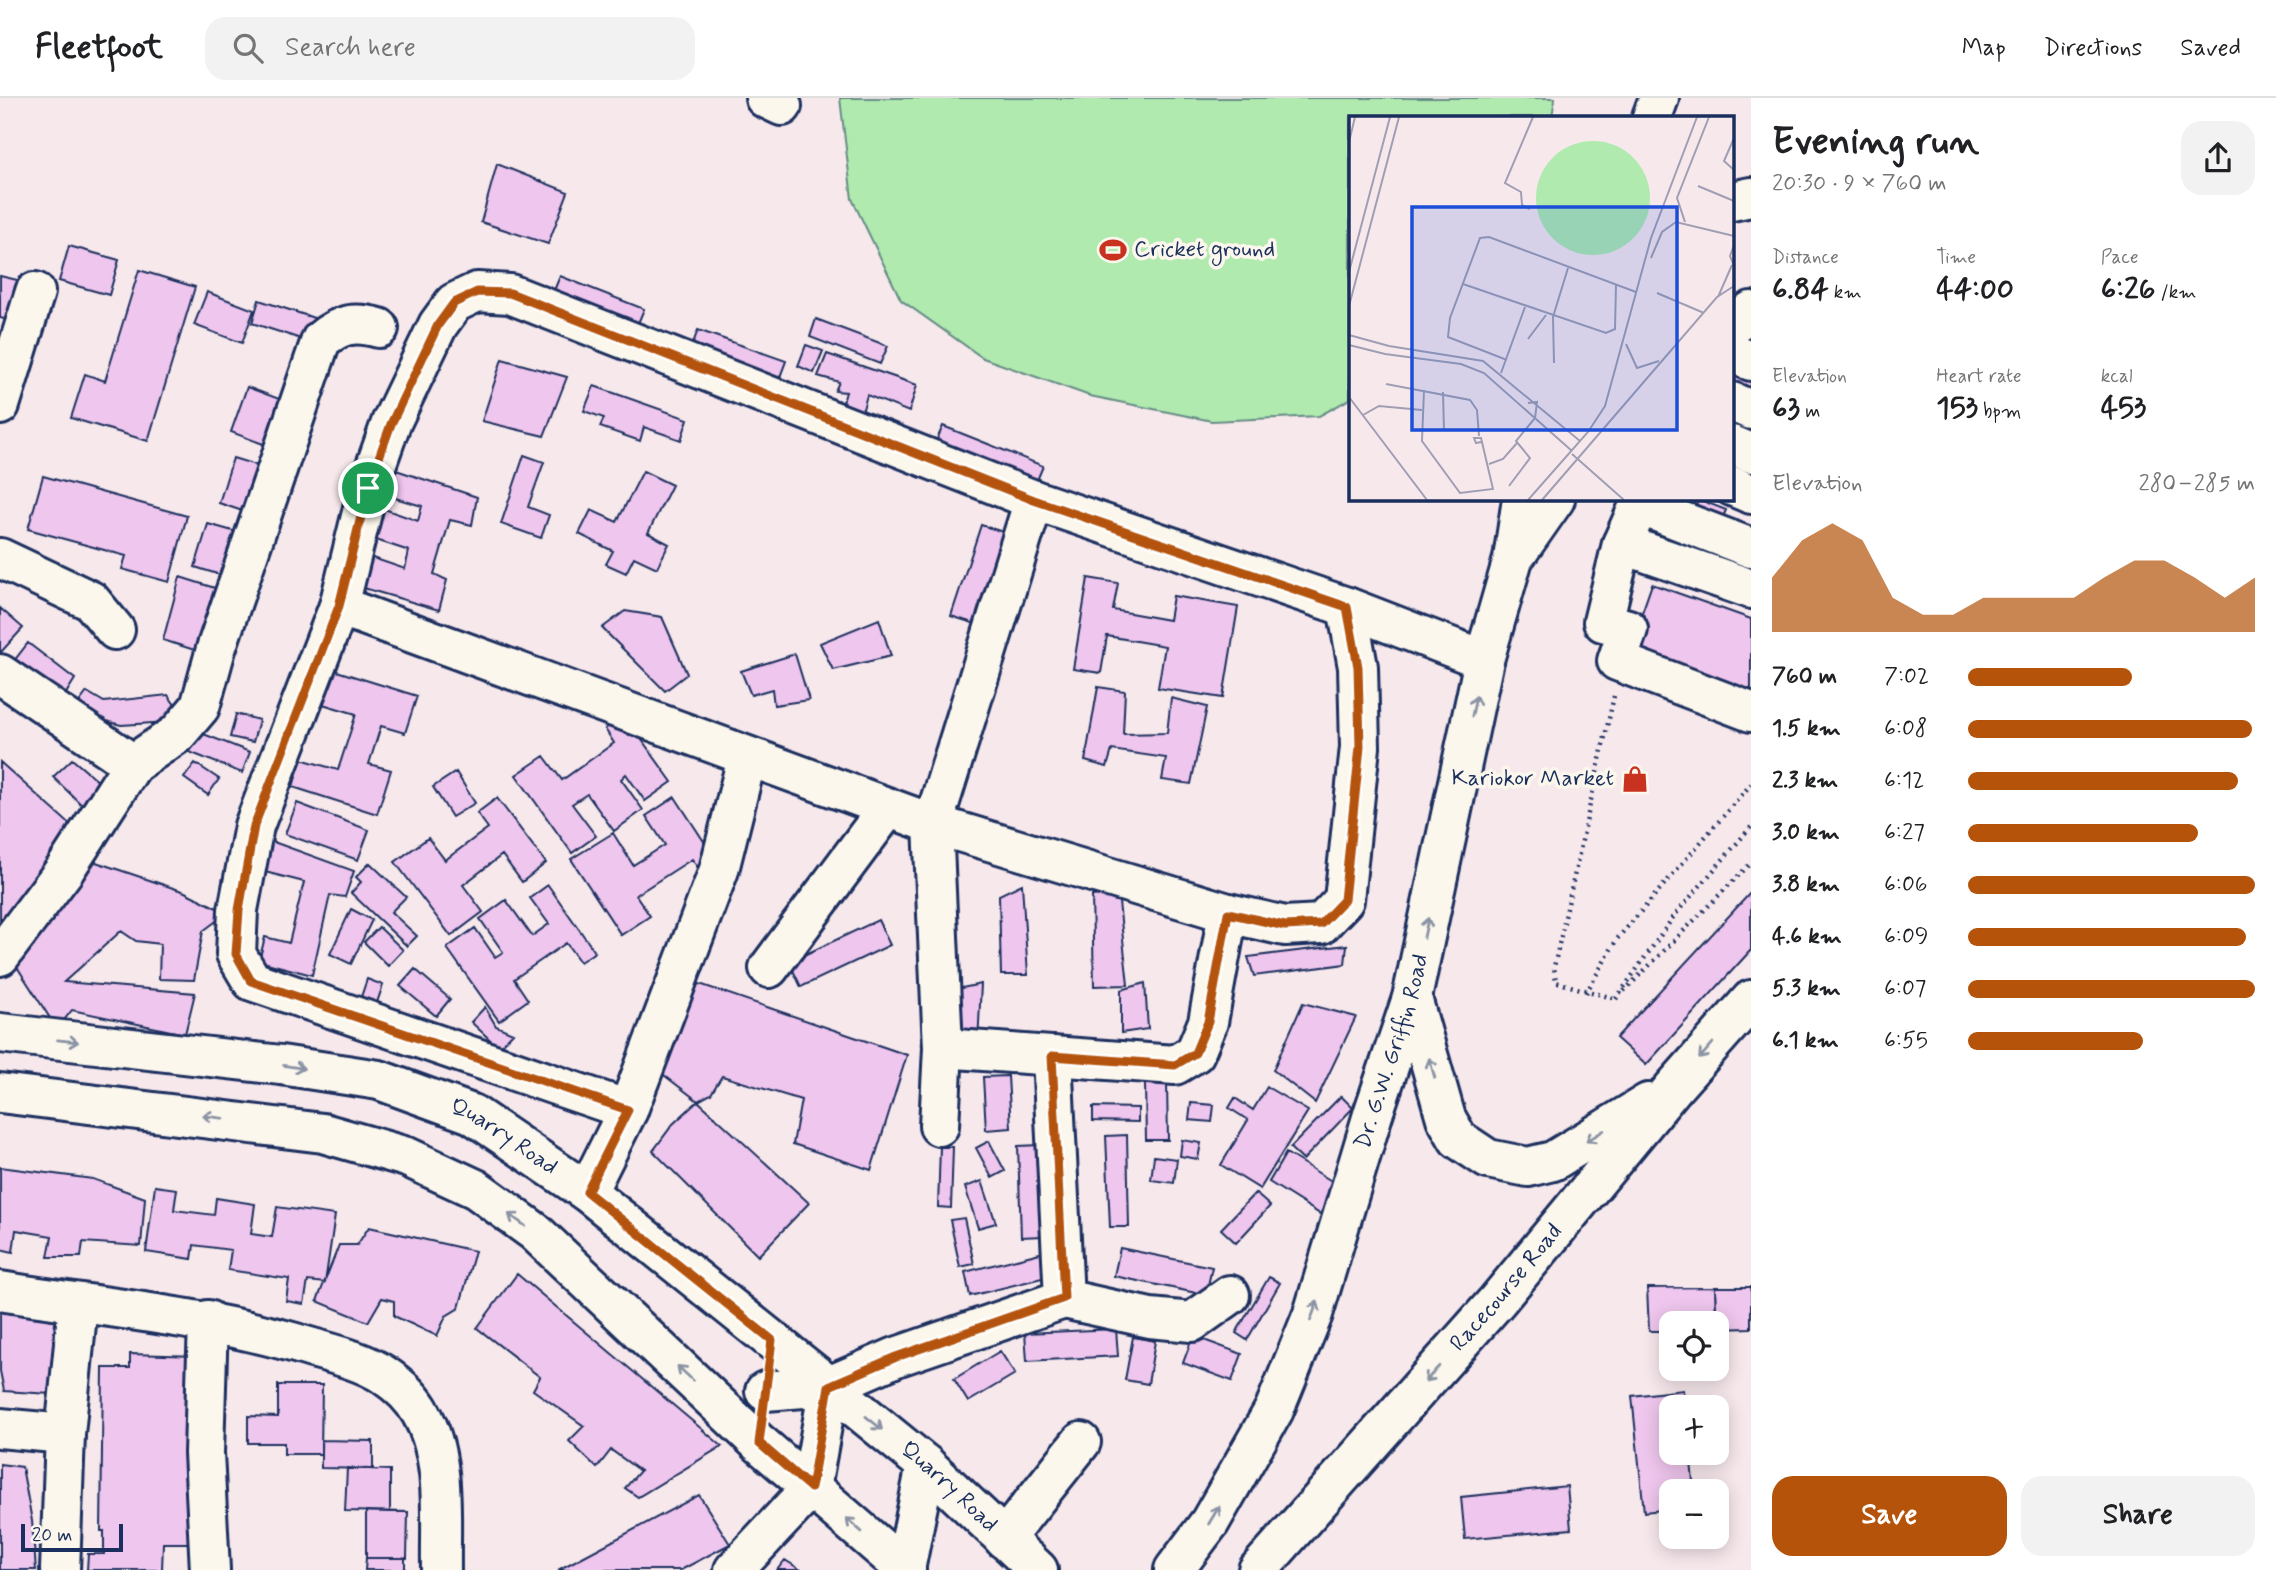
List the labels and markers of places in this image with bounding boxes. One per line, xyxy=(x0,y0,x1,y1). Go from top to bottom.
sports icon: Cricket ground xyxy=(1098,235,1128,265)
place label: Cricket ground xyxy=(1134,235,1275,267)
pin xyxy=(338,458,398,518)
place label: Kariokor Market xyxy=(1452,764,1614,794)
shop icon: Kariokor Market xyxy=(1620,764,1650,794)

